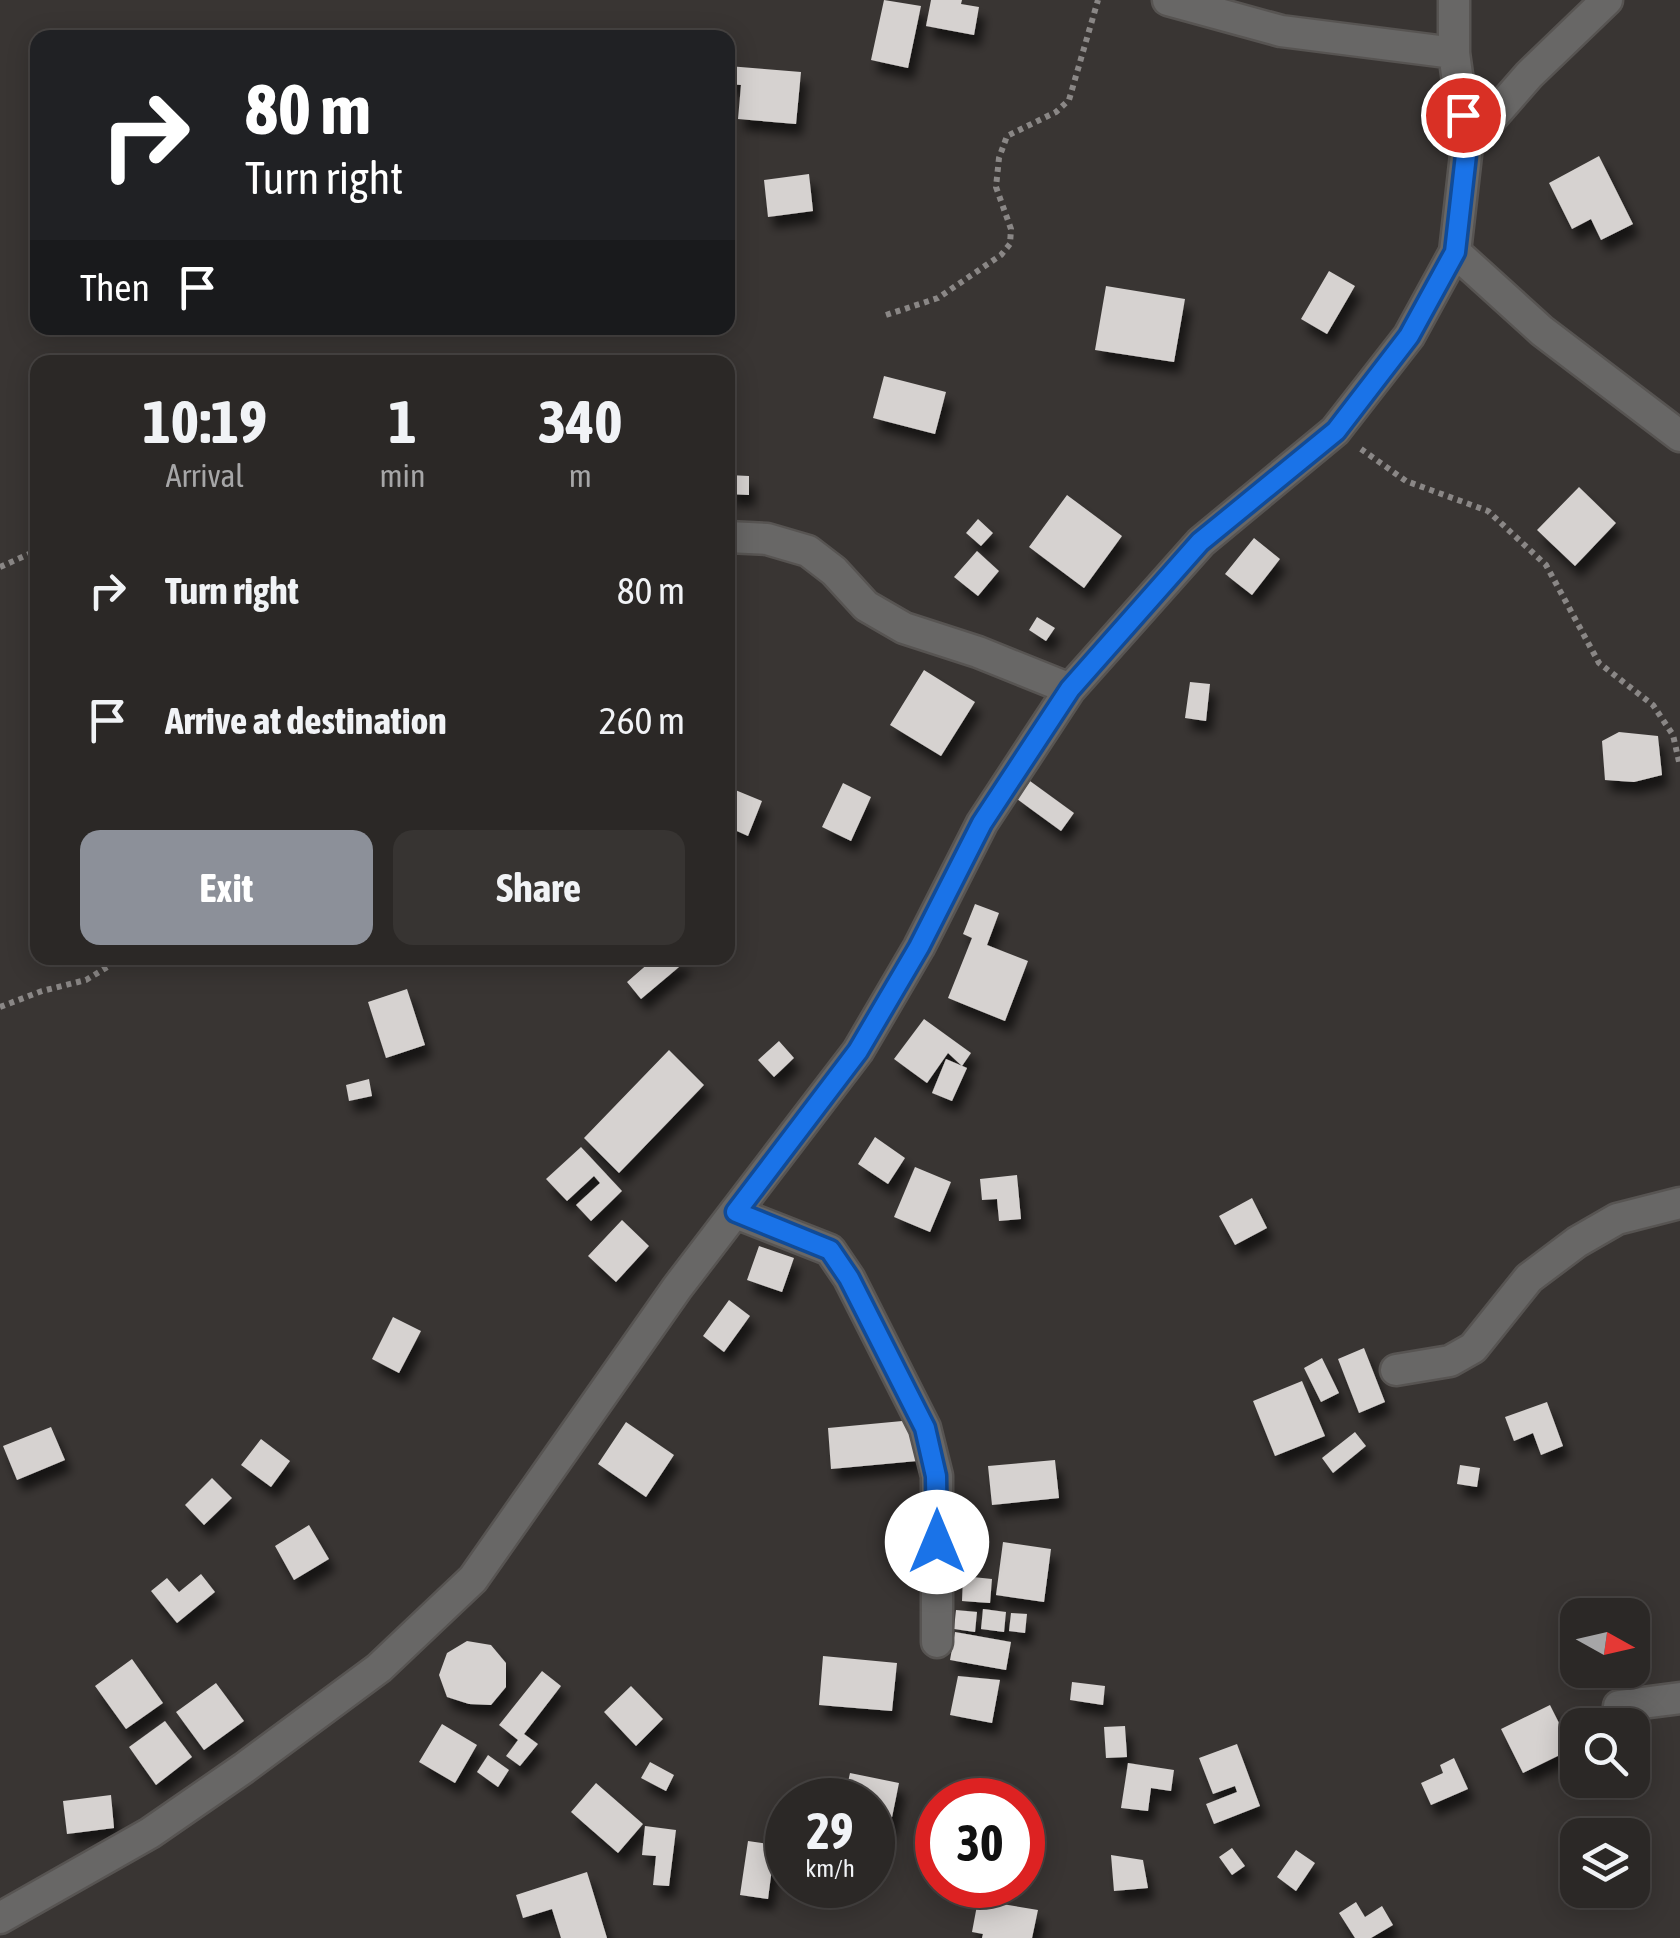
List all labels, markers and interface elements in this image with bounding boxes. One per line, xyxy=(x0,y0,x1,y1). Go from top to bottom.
text: 80 m xyxy=(245,69,371,149)
icon: right xyxy=(80,70,210,200)
pin xyxy=(1421,73,1506,158)
icon: arrive xyxy=(1436,88,1491,143)
text: Turn right xyxy=(245,152,403,204)
icon: arrive xyxy=(170,260,225,315)
text: Then xyxy=(80,266,150,309)
text: 10:19 xyxy=(142,387,267,456)
text: 1 xyxy=(388,387,417,456)
text: 340 xyxy=(538,387,623,456)
text: Arrival xyxy=(166,457,244,494)
text: min xyxy=(380,457,425,494)
text: m xyxy=(569,457,592,494)
icon: right xyxy=(80,563,135,618)
text: Turn right xyxy=(165,569,299,612)
text: 80 m xyxy=(617,569,685,612)
icon: arrive xyxy=(80,693,135,748)
text: Arrive at destination xyxy=(165,699,447,742)
text: 260 m xyxy=(599,699,685,742)
button: Exit xyxy=(80,830,373,945)
button: Share xyxy=(393,830,685,945)
position arrow xyxy=(885,1490,989,1594)
north arrow xyxy=(1560,1598,1650,1688)
map controls xyxy=(1560,1598,1650,1908)
button: search xyxy=(1560,1708,1650,1798)
speed limit sign: 30 xyxy=(915,1778,1045,1908)
text: 29 xyxy=(806,1802,853,1860)
button: layers xyxy=(1560,1818,1650,1908)
text: km/h xyxy=(805,1854,855,1882)

